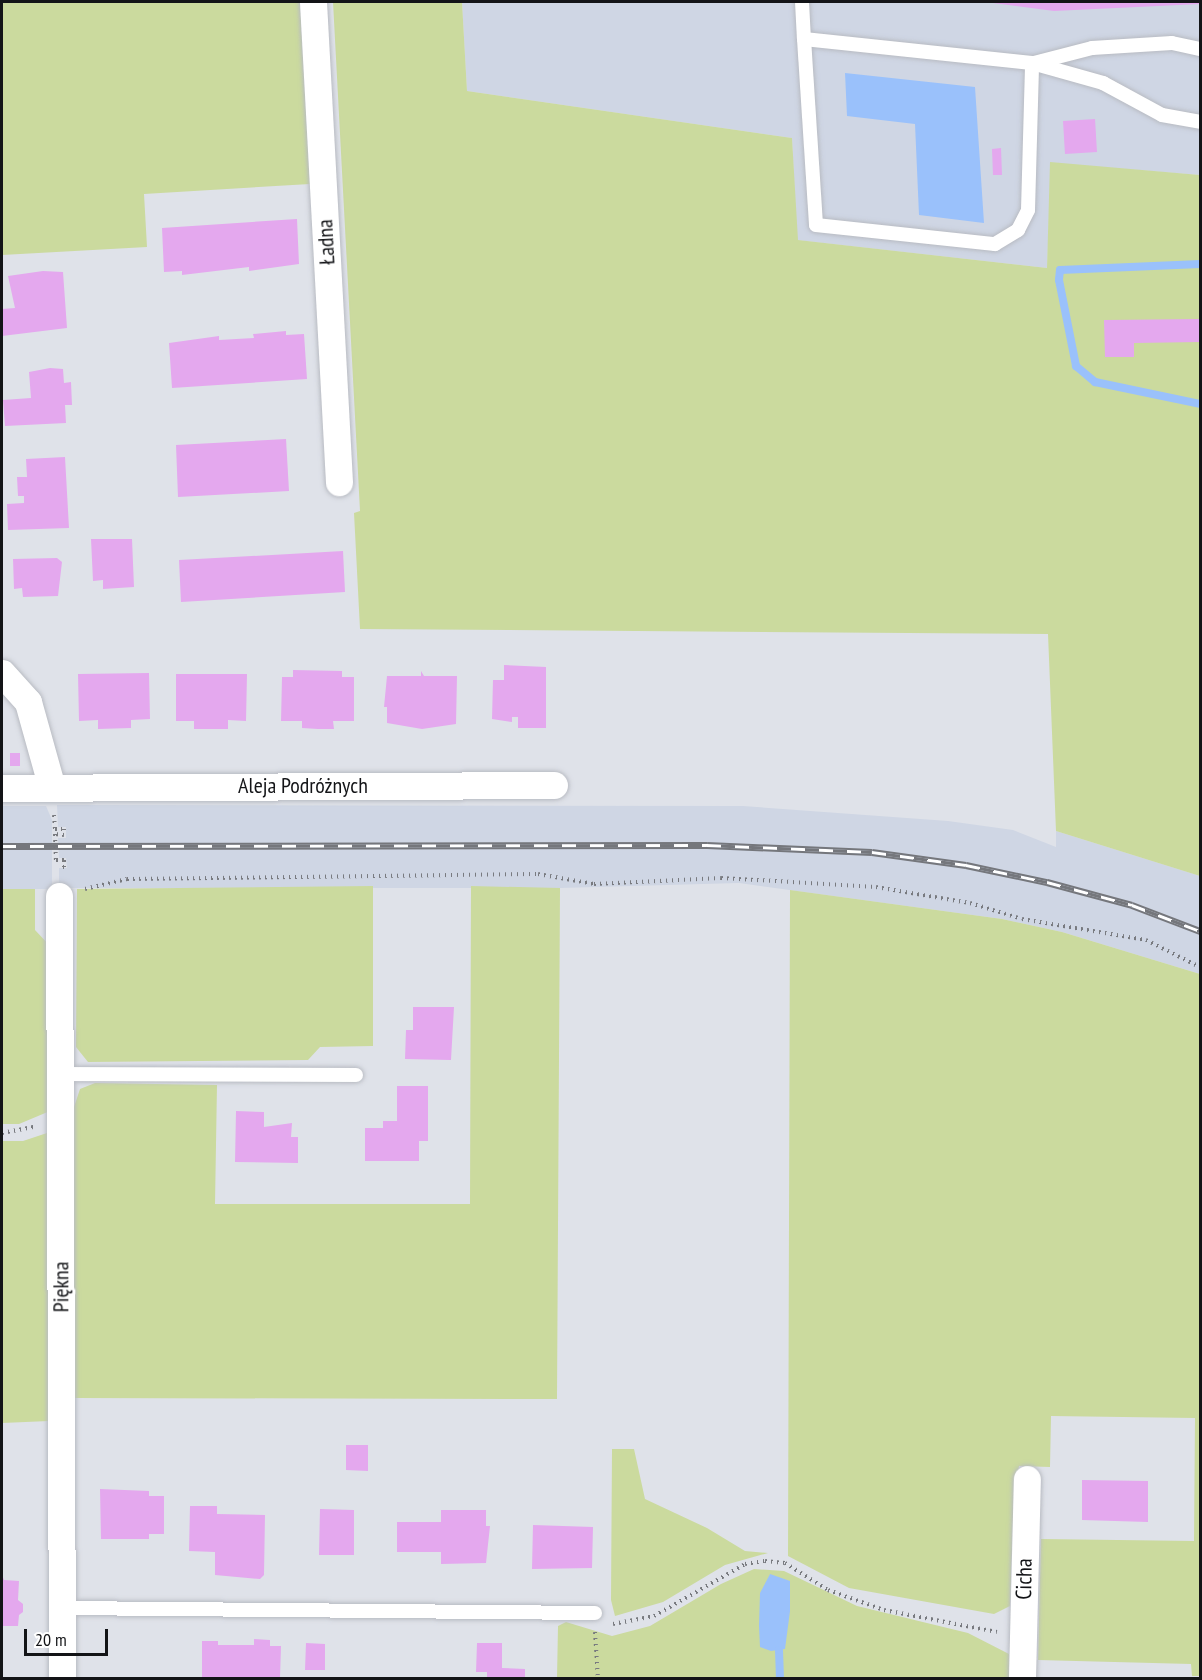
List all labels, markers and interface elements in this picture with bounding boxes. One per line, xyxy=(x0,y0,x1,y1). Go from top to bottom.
street label: Ładna xyxy=(312,219,340,265)
street label: Aleja Podróżnych xyxy=(238,773,368,799)
street label: Piękna xyxy=(48,1262,74,1312)
street label: Cicha xyxy=(1010,1558,1038,1600)
scale bar xyxy=(27,1617,111,1655)
text: 20 m xyxy=(35,1628,67,1651)

